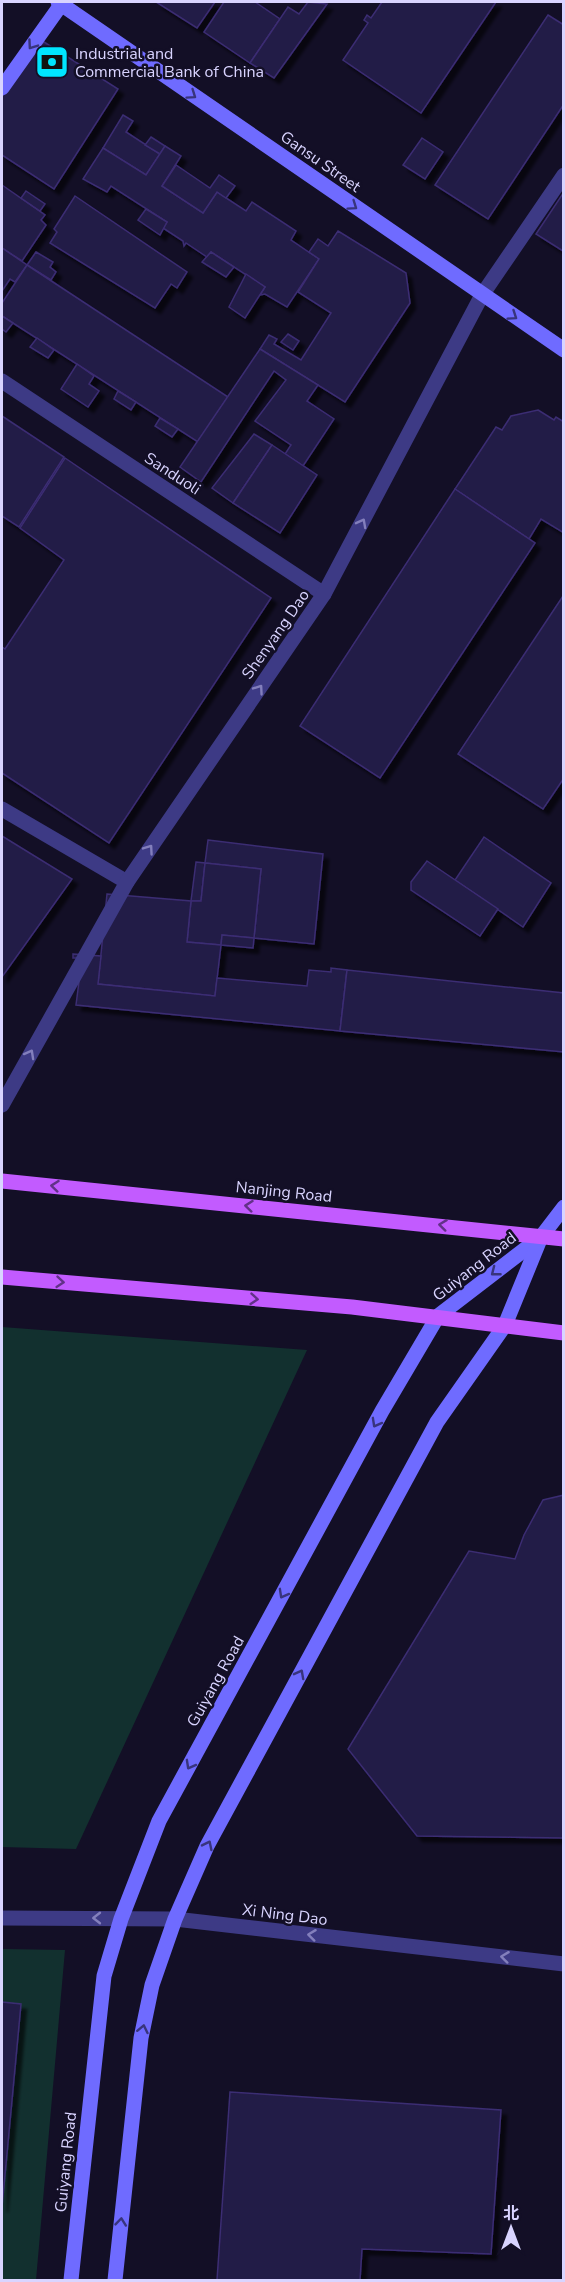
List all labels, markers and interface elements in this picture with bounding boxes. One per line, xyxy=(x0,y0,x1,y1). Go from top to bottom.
one-way arrow xyxy=(28,38,39,49)
place label: Industrial and Commercial Bank of China xyxy=(75,43,264,83)
bank icon: Industrial and Commercial Bank of China xyxy=(34,44,70,80)
one-way arrow xyxy=(186,87,197,98)
street label: Gansu Street xyxy=(276,126,365,198)
one-way arrow xyxy=(346,199,357,210)
one-way arrow xyxy=(507,309,518,320)
street label: Sanduoli xyxy=(140,447,205,500)
one-way arrow xyxy=(355,519,366,529)
street label: Shenyang Dao xyxy=(237,585,315,684)
one-way arrow xyxy=(252,684,263,695)
one-way arrow xyxy=(142,845,153,856)
one-way arrow xyxy=(23,1050,34,1060)
street label: Nanjing Road xyxy=(235,1176,333,1208)
one-way arrow xyxy=(50,1180,59,1193)
one-way arrow xyxy=(244,1200,253,1213)
one-way arrow xyxy=(438,1220,447,1232)
street label: Guiyang Road xyxy=(428,1227,521,1306)
one-way arrow xyxy=(490,1265,501,1276)
one-way arrow xyxy=(55,1275,64,1288)
one-way arrow xyxy=(250,1292,259,1305)
one-way arrow xyxy=(372,1417,383,1427)
one-way arrow xyxy=(279,1588,290,1598)
street label: Guiyang Road xyxy=(182,1632,250,1731)
one-way arrow xyxy=(293,1670,304,1680)
one-way arrow xyxy=(186,1759,197,1770)
one-way arrow xyxy=(200,1841,212,1852)
street label: Xi Ning Dao xyxy=(241,1899,329,1931)
one-way arrow xyxy=(92,1912,101,1924)
one-way arrow xyxy=(307,1929,316,1942)
one-way arrow xyxy=(501,1951,510,1964)
one-way arrow xyxy=(135,2024,148,2034)
street label: Guiyang Road xyxy=(50,2111,82,2213)
north arrow xyxy=(481,2198,541,2258)
text: 北 xyxy=(503,2203,519,2225)
one-way arrow xyxy=(114,2218,127,2227)

